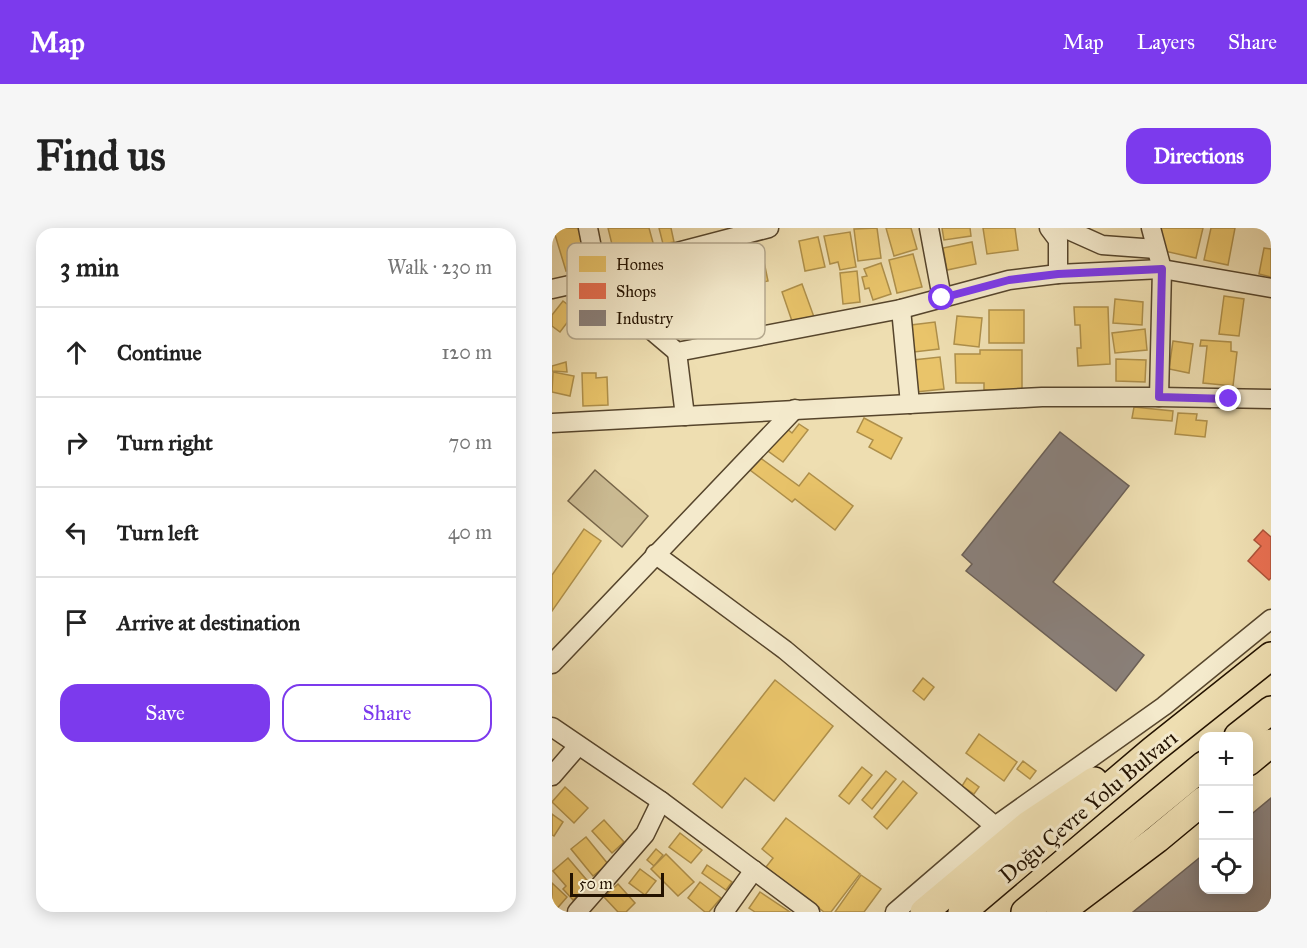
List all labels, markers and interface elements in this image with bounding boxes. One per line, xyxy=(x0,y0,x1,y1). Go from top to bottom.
text: Map xyxy=(30,25,85,60)
text: Map xyxy=(1063,29,1104,55)
text: Layers xyxy=(1137,29,1195,55)
text: Share xyxy=(1228,29,1277,55)
button: Directions xyxy=(1126,128,1271,184)
text: Find us xyxy=(36,130,166,182)
legend xyxy=(567,243,765,339)
text: 3 min xyxy=(60,251,119,283)
text: Walk · 230 m xyxy=(387,255,492,279)
text: Homes xyxy=(616,255,664,274)
text: Shops xyxy=(616,282,656,301)
route start xyxy=(928,284,954,310)
text: Industry xyxy=(616,309,674,328)
icon: ahead xyxy=(60,336,93,369)
text: Continue xyxy=(117,339,202,366)
text: 120 m xyxy=(441,340,492,364)
route end xyxy=(1215,385,1241,411)
icon: right xyxy=(60,426,93,459)
text: Turn right xyxy=(117,429,213,456)
text: 70 m xyxy=(449,430,492,454)
icon: left xyxy=(60,516,93,549)
text: Turn left xyxy=(117,519,199,546)
text: 40 m xyxy=(448,520,492,544)
icon: arrive xyxy=(60,606,93,639)
text: Arrive at destination xyxy=(117,609,300,636)
button: Save xyxy=(60,684,270,742)
button: Share xyxy=(282,684,492,742)
street label: Doğu Çevre Yolu Bulvarı xyxy=(994,724,1183,889)
map controls xyxy=(1199,732,1253,894)
button: + xyxy=(1199,732,1253,786)
button: − xyxy=(1199,786,1253,840)
button: locate xyxy=(1199,840,1253,894)
scale bar xyxy=(570,870,664,898)
text: 50 m xyxy=(579,874,613,893)

